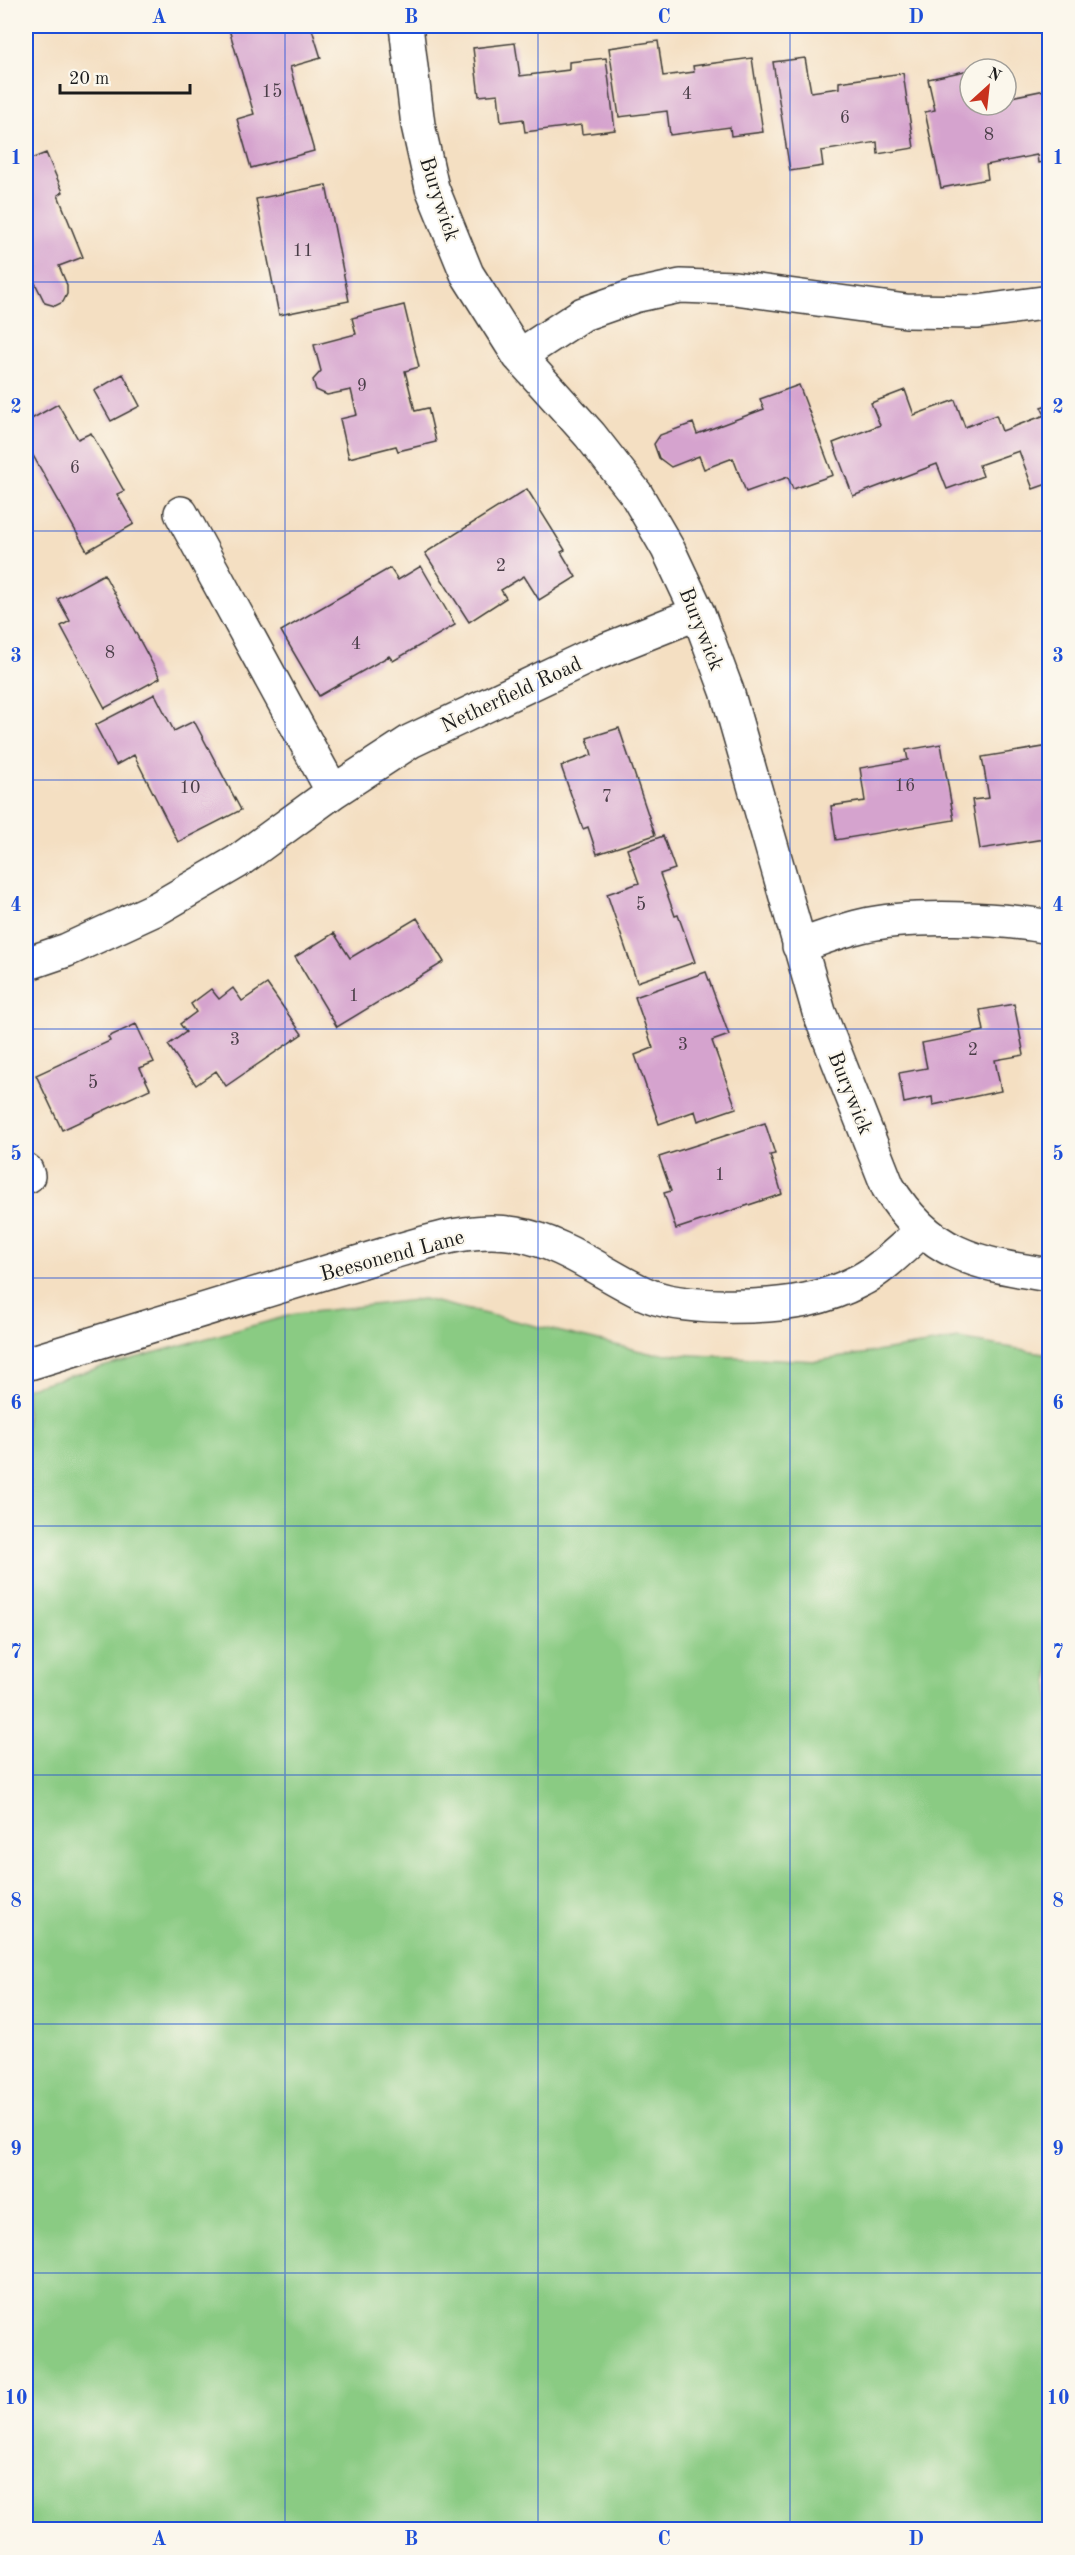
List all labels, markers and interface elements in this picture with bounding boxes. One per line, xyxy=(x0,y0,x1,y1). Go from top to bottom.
text: A xyxy=(151,8,167,28)
text: B xyxy=(404,8,418,28)
text: C xyxy=(657,8,671,28)
text: D xyxy=(908,8,924,28)
scale bar xyxy=(60,57,190,95)
north arrow xyxy=(958,57,1018,117)
text: N xyxy=(985,66,1004,86)
text: 20 m xyxy=(69,70,109,88)
house number: 15 xyxy=(262,83,282,101)
house number: 4 xyxy=(682,85,692,103)
house number: 6 xyxy=(840,109,850,127)
house number: 8 xyxy=(984,126,994,144)
text: 1 xyxy=(10,149,22,169)
text: 1 xyxy=(1052,149,1064,169)
street label: Burywick xyxy=(415,155,462,244)
house number: 11 xyxy=(293,242,313,260)
house number: 9 xyxy=(357,377,367,395)
text: 2 xyxy=(10,398,22,418)
text: 2 xyxy=(1052,398,1064,418)
house number: 6 xyxy=(70,459,80,477)
house number: 2 xyxy=(496,557,506,575)
street label: Burywick xyxy=(674,585,727,674)
house number: 4 xyxy=(351,635,361,653)
house number: 8 xyxy=(105,644,115,662)
text: 3 xyxy=(10,647,22,667)
text: 3 xyxy=(1052,647,1064,667)
street label: Netherfield Road xyxy=(438,654,585,737)
house number: 16 xyxy=(895,777,915,795)
house number: 10 xyxy=(180,779,200,797)
house number: 7 xyxy=(602,788,612,806)
text: 4 xyxy=(10,896,22,916)
house number: 5 xyxy=(636,896,646,914)
text: 4 xyxy=(1052,896,1064,916)
house number: 1 xyxy=(349,987,359,1005)
house number: 3 xyxy=(230,1031,240,1049)
house number: 3 xyxy=(678,1036,688,1054)
house number: 2 xyxy=(968,1041,978,1059)
street label: Burywick xyxy=(823,1049,876,1138)
house number: 5 xyxy=(88,1074,98,1092)
text: 5 xyxy=(10,1144,22,1165)
text: 5 xyxy=(1052,1144,1064,1165)
house number: 1 xyxy=(715,1166,725,1184)
street label: Beesonend Lane xyxy=(318,1227,467,1286)
text: 6 xyxy=(10,1394,22,1414)
text: 6 xyxy=(1052,1394,1064,1414)
text: 7 xyxy=(10,1643,22,1663)
text: 7 xyxy=(1052,1643,1064,1663)
text: 8 xyxy=(10,1892,22,1912)
text: 8 xyxy=(1052,1892,1064,1912)
text: 9 xyxy=(10,2140,22,2160)
text: 9 xyxy=(1052,2140,1064,2160)
text: 10 xyxy=(4,2389,28,2409)
text: 10 xyxy=(1046,2389,1070,2409)
text: A xyxy=(151,2530,167,2550)
text: B xyxy=(404,2530,418,2550)
text: C xyxy=(657,2530,671,2550)
text: D xyxy=(908,2530,924,2550)

